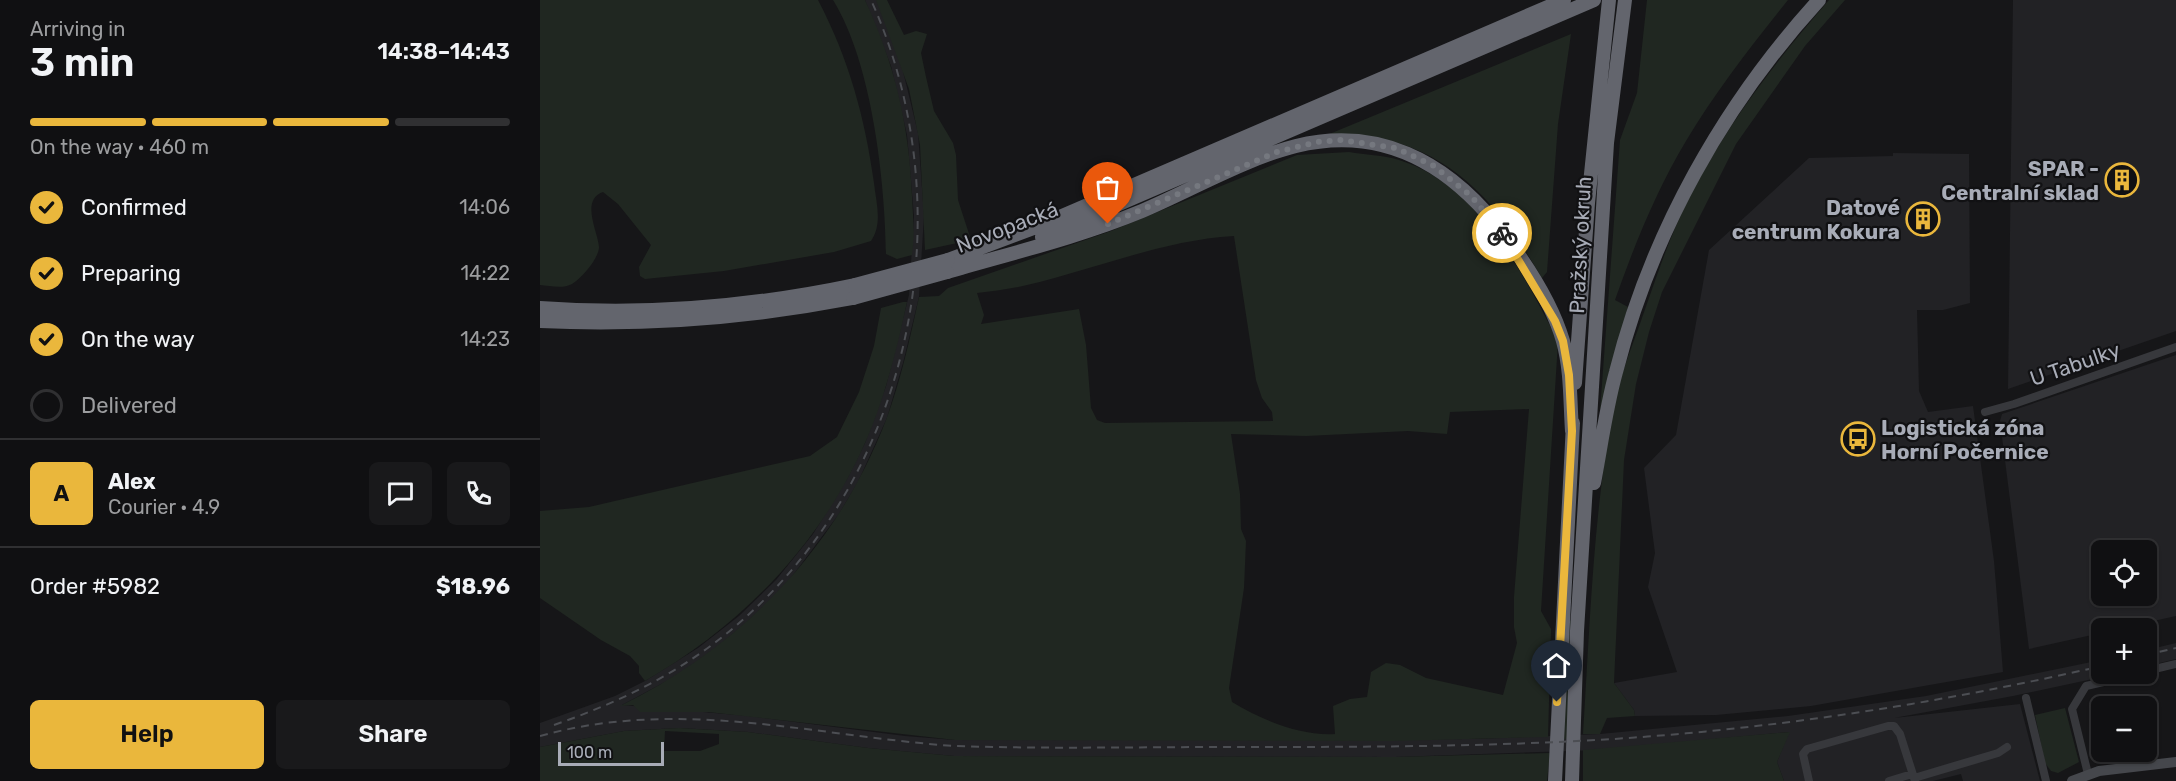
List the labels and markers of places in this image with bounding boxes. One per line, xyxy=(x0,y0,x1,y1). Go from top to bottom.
place label: SPAR - Centralní sklad xyxy=(1941,156,2099,205)
pin xyxy=(1082,162,1133,224)
building icon: SPAR - Centralní sklad xyxy=(2104,162,2140,198)
place label: Datové centrum Kokura xyxy=(1732,195,1900,244)
building icon: Datové centrum Kokura xyxy=(1905,201,1941,237)
place label: Logistická zóna Horní Počernice xyxy=(1881,415,2049,464)
bus stop icon: Logistická zóna Horní Počernice xyxy=(1840,421,1876,457)
pin xyxy=(1531,640,1582,702)

